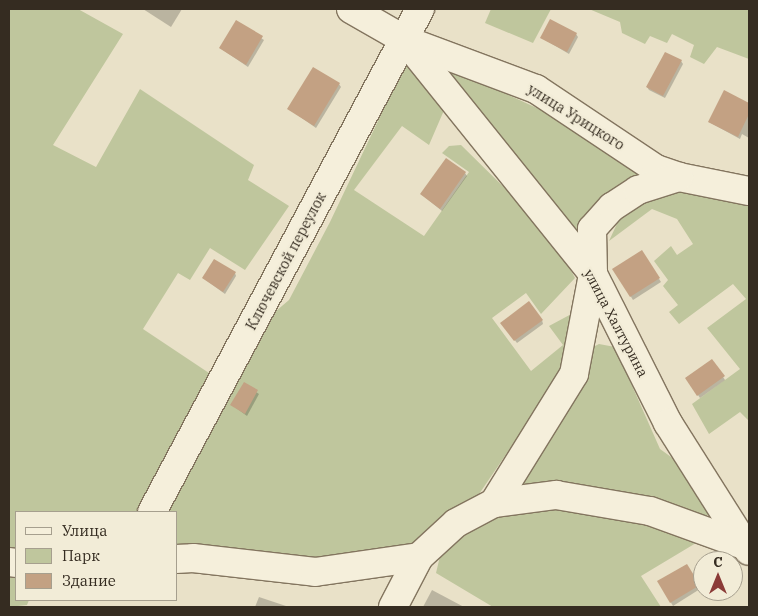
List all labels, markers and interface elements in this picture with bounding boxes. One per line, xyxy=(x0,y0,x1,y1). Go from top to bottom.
street label: улица Урицкого xyxy=(525,81,627,153)
street label: Ключевской переулок xyxy=(243,189,329,333)
street label: улица Халтурина xyxy=(580,266,652,380)
legend xyxy=(15,511,178,601)
text: Улица xyxy=(62,521,107,540)
text: Парк xyxy=(62,546,100,565)
north arrow xyxy=(693,551,743,601)
text: С xyxy=(713,553,723,571)
text: Здание xyxy=(62,571,116,590)

